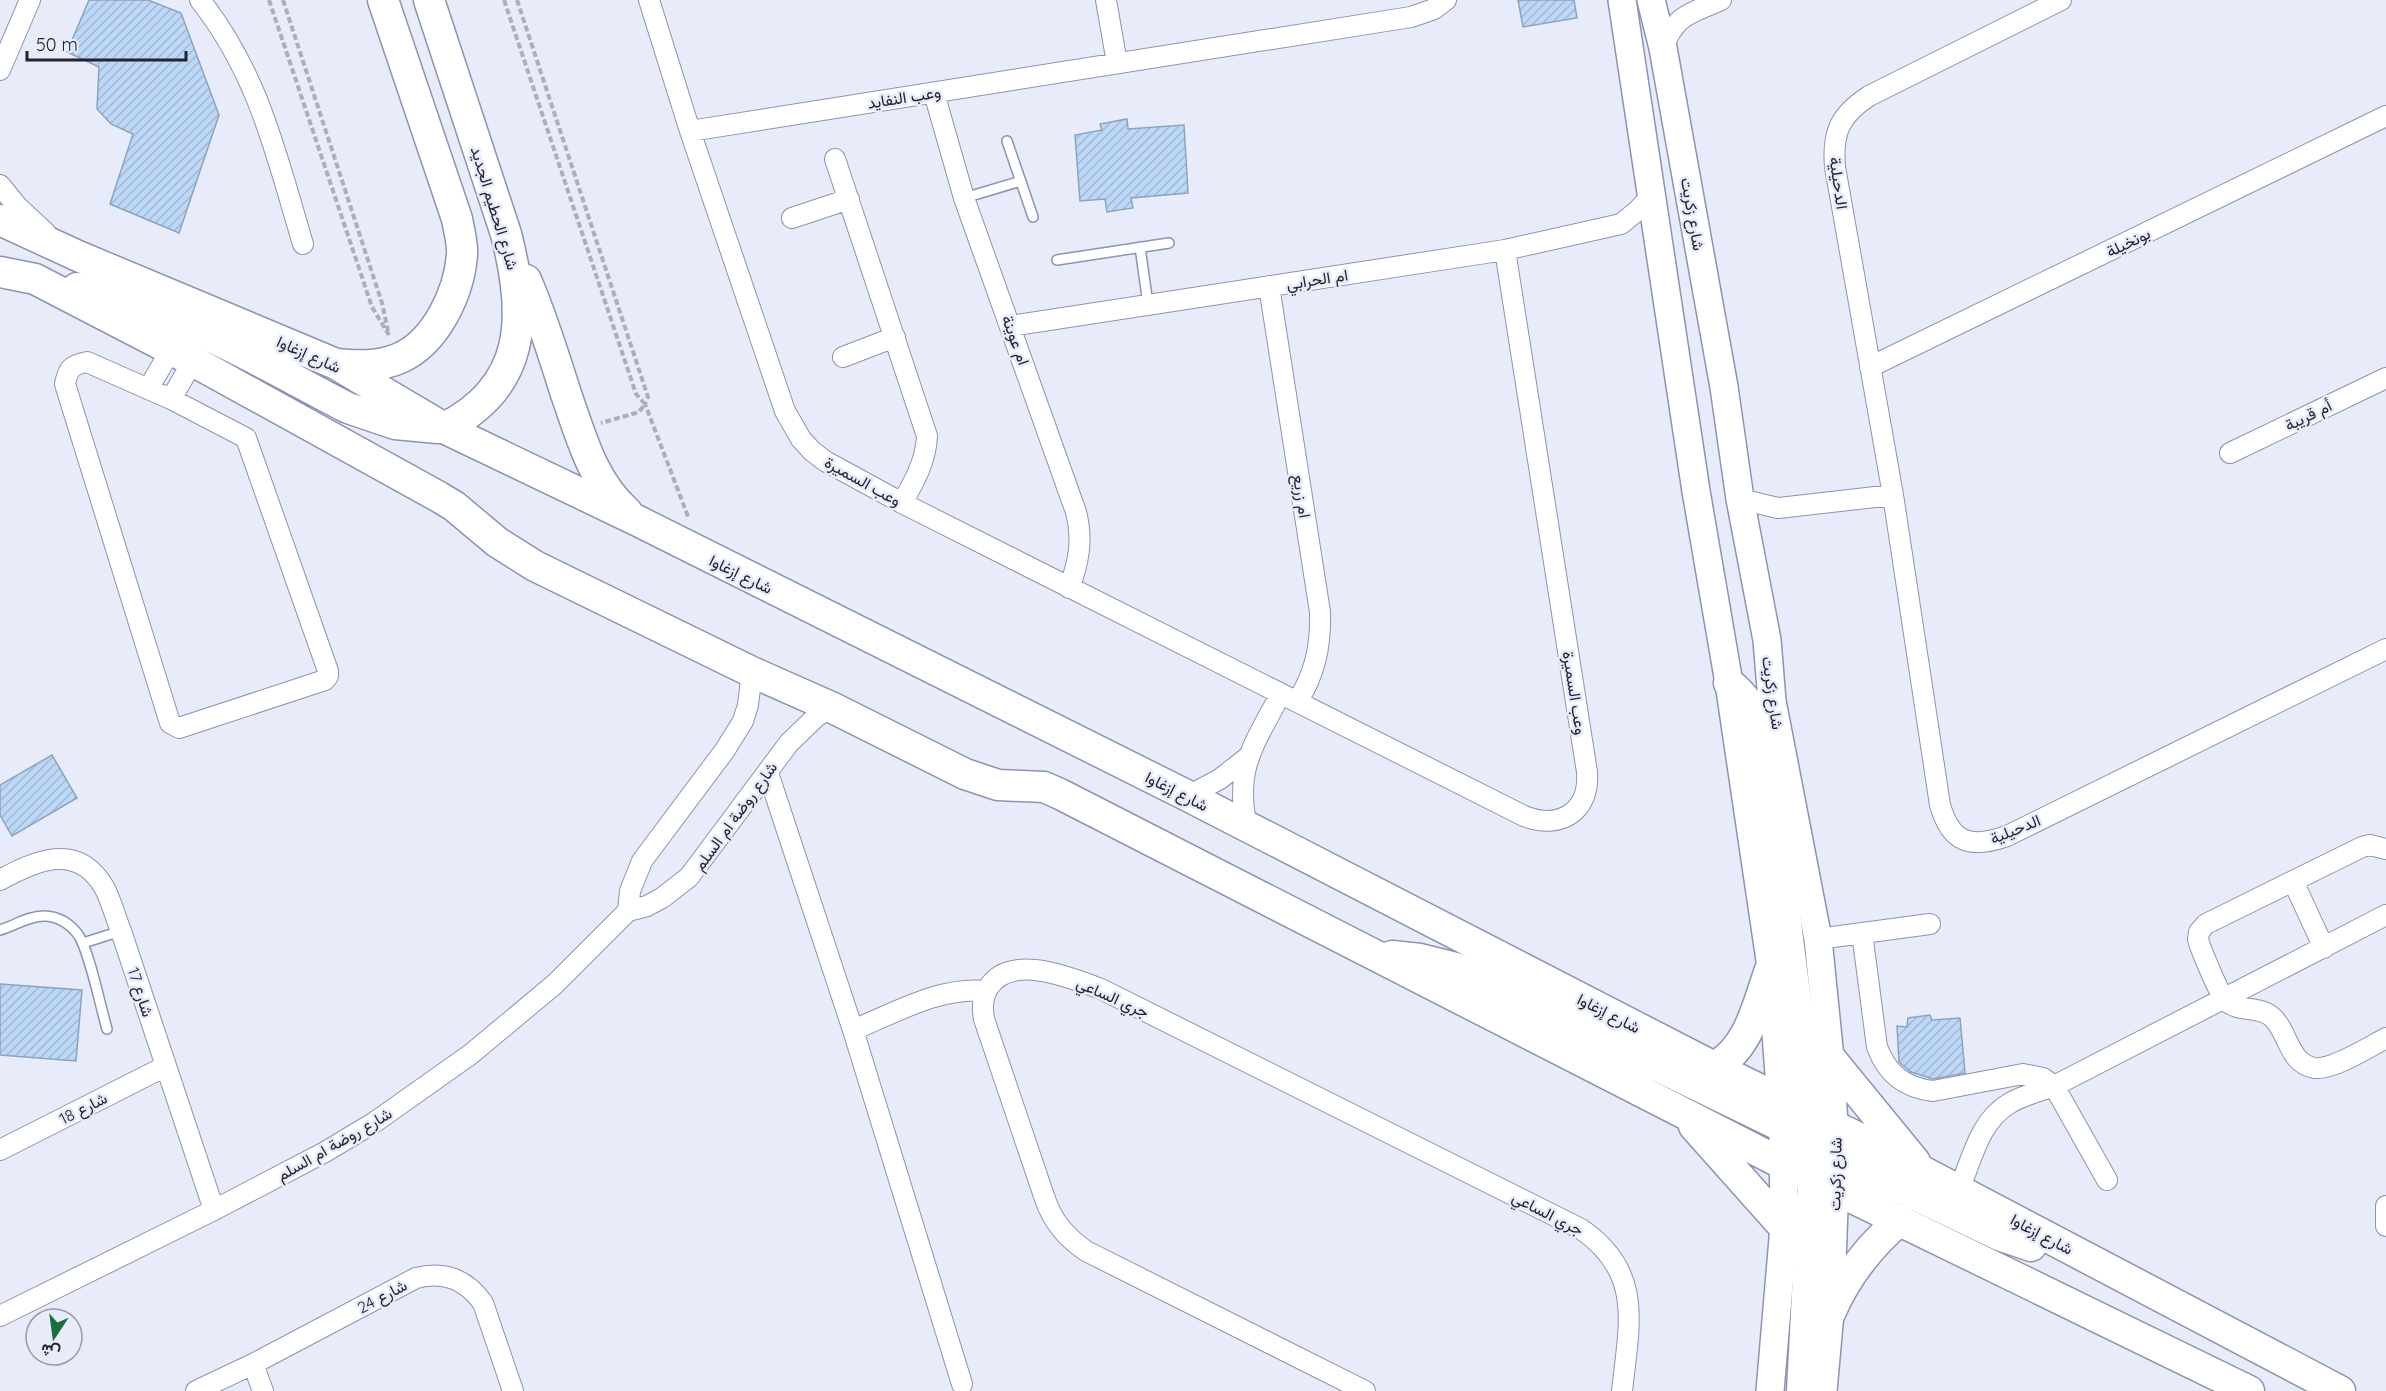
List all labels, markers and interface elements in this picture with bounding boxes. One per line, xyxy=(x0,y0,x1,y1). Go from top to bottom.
scale bar xyxy=(27,24,186,62)
text: 50 m xyxy=(36,33,78,56)
street label: وعب النفايد xyxy=(866,81,942,114)
street label: شارع الحطيم الجديد xyxy=(465,144,523,273)
street label: الدحيلية xyxy=(1825,156,1853,210)
street label: شارع زكريت xyxy=(1675,176,1709,252)
street label: بونخيلة xyxy=(2103,223,2154,262)
street label: ام الحرابي xyxy=(1285,264,1350,298)
street label: ام عوينة xyxy=(997,312,1034,368)
street label: شارع إزغاوا xyxy=(273,331,344,379)
street label: أم قريبة xyxy=(2281,395,2336,436)
street label: وعب السميرة xyxy=(821,452,905,511)
street label: ام زريع xyxy=(1287,473,1315,519)
street label: شارع إزغاوا xyxy=(705,550,776,600)
street label: وعب السميرة xyxy=(1558,650,1591,736)
street label: شارع زكريت xyxy=(1756,655,1788,731)
street label: شارع روضة ام السلم xyxy=(689,758,783,875)
street label: شارع إزغاوا xyxy=(1141,767,1212,817)
street label: الدحيلية xyxy=(1987,810,2043,848)
street label: شارع 17 xyxy=(122,965,158,1020)
street label: جري الساعي xyxy=(1072,972,1153,1026)
street label: شارع إزغاوا xyxy=(1573,989,1644,1039)
street label: شارع 18 xyxy=(56,1087,111,1130)
street label: شارع روضة ام السلم xyxy=(273,1103,396,1187)
street label: شارع زكريت xyxy=(1824,1137,1848,1211)
street label: جري الساعي xyxy=(1507,1187,1587,1243)
street label: شارع إزغاوا xyxy=(2006,1209,2077,1261)
street label: شارع 24 xyxy=(354,1275,411,1319)
north arrow xyxy=(24,1307,84,1367)
text: ش xyxy=(39,1340,62,1364)

